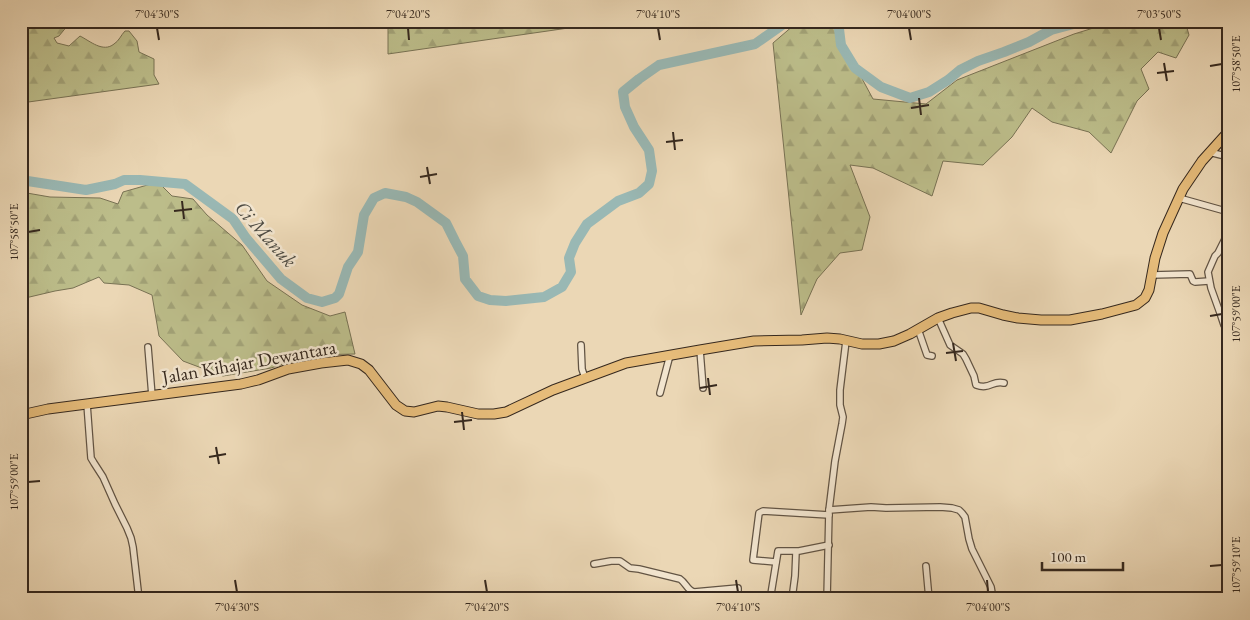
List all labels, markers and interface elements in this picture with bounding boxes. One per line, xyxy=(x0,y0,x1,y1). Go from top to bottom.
text: 7°04'30"S xyxy=(135,6,180,22)
text: 7°04'20"S xyxy=(386,6,431,22)
text: 7°04'10"S xyxy=(636,6,681,22)
text: 7°04'00"S xyxy=(887,6,932,22)
text: 7°03'50"S xyxy=(1137,6,1182,22)
text: 107°58'50"E xyxy=(1228,35,1244,92)
water label: Ci Manuk xyxy=(229,195,303,273)
text: 107°58'50"E xyxy=(6,203,22,260)
text: 107°59'00"E xyxy=(1228,285,1244,342)
street label: Jalan Kihajar Dewantara xyxy=(158,334,338,390)
text: 107°59'00"E xyxy=(6,453,22,510)
text: 107°59'10"E xyxy=(1228,536,1244,593)
scale bar xyxy=(1042,540,1124,572)
text: 100 m xyxy=(1050,547,1087,566)
text: 7°04'30"S xyxy=(215,599,260,615)
text: 7°04'20"S xyxy=(465,599,510,615)
text: 7°04'10"S xyxy=(716,599,761,615)
text: 7°04'00"S xyxy=(966,599,1011,615)

